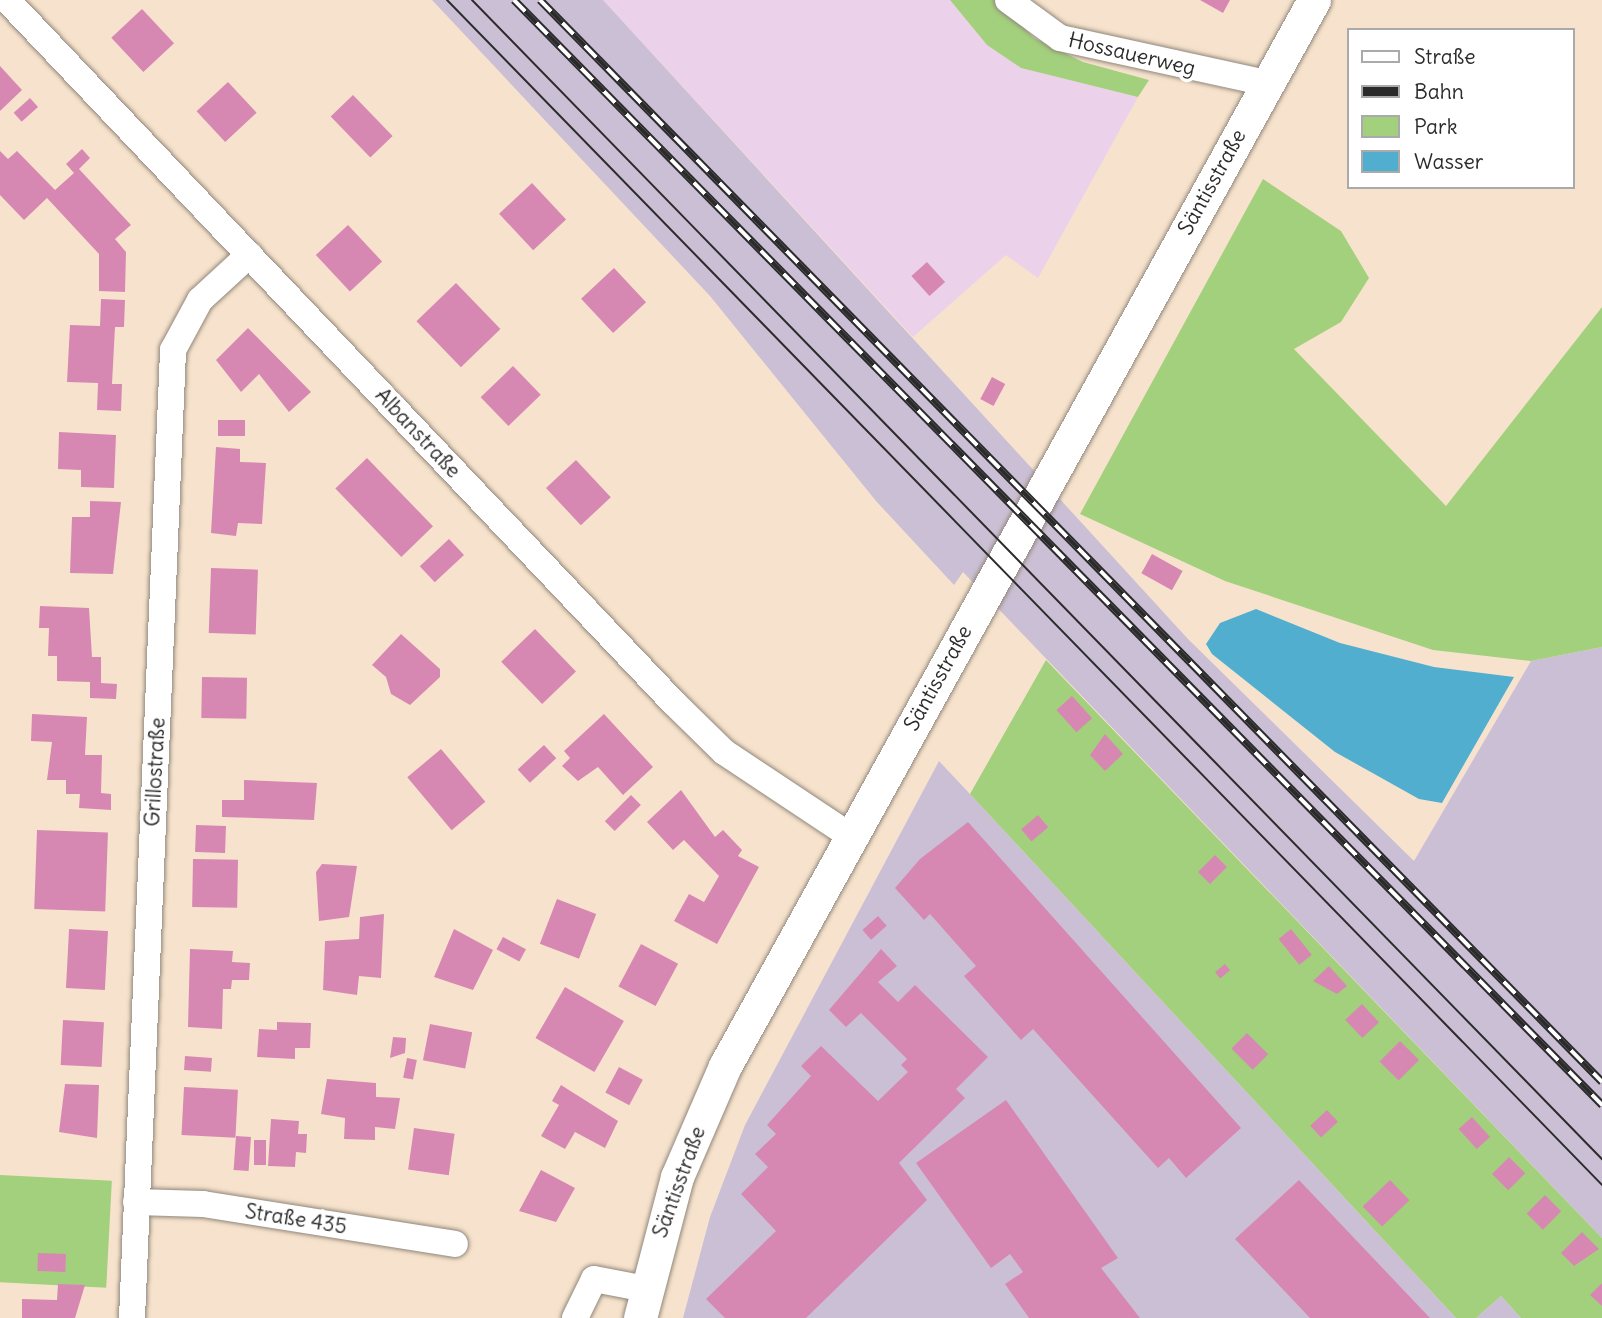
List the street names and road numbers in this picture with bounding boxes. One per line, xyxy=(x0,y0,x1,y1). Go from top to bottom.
street label: Hossauerweg xyxy=(1066,27,1198,81)
street label: Säntisstraße xyxy=(1173,125,1251,239)
street label: Albanstraße xyxy=(370,383,466,483)
street label: Säntisstraße xyxy=(899,621,977,735)
street label: Grillostraße xyxy=(140,717,170,827)
street label: Säntisstraße xyxy=(647,1123,711,1241)
street label: Straße 435 xyxy=(243,1199,349,1239)

